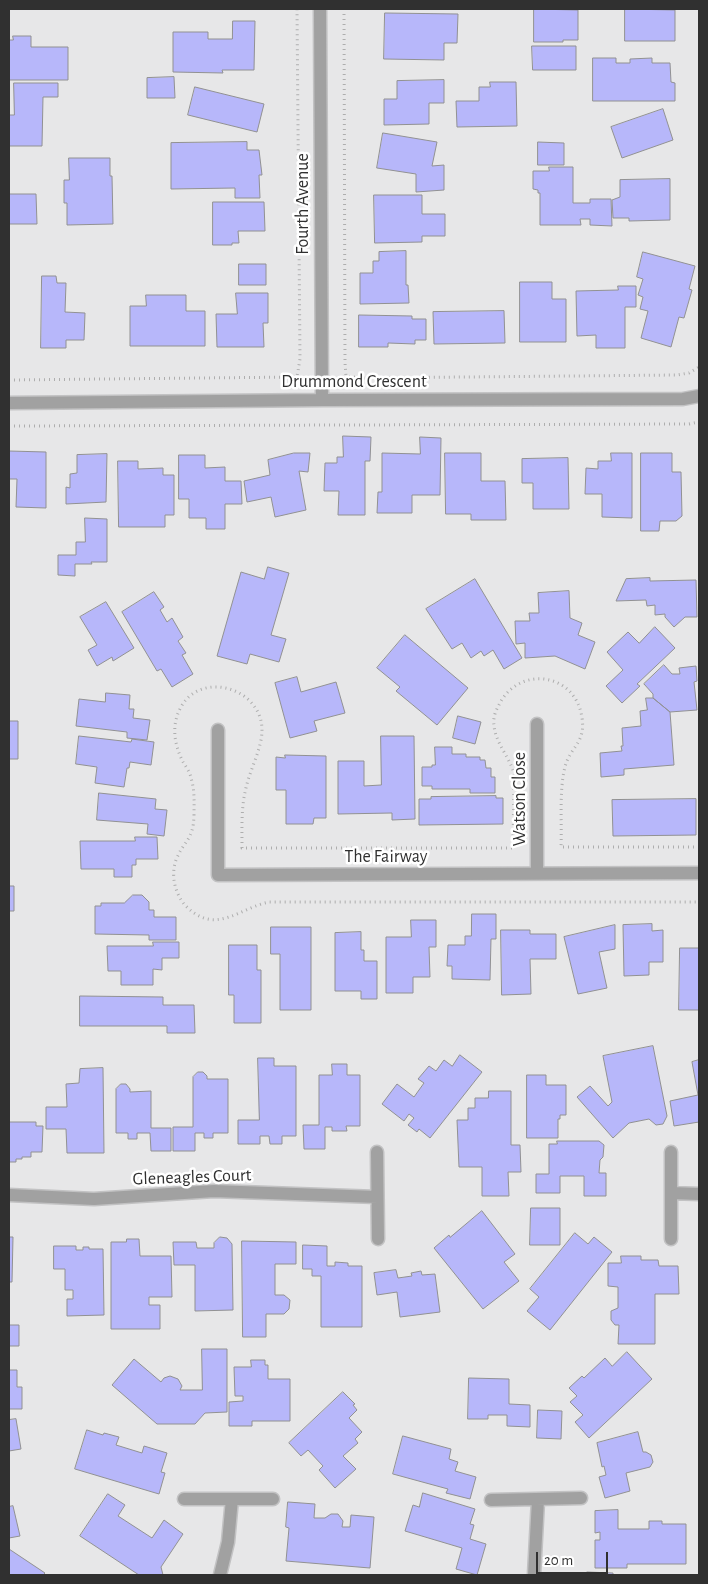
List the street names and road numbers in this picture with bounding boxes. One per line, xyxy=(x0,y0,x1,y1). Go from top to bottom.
street label: Fourth Avenue xyxy=(292,153,314,255)
street label: Drummond Crescent xyxy=(281,371,427,393)
street label: Watson Close xyxy=(509,752,531,846)
street label: The Fairway xyxy=(345,846,427,868)
street label: Gleneagles Court xyxy=(132,1164,252,1190)

